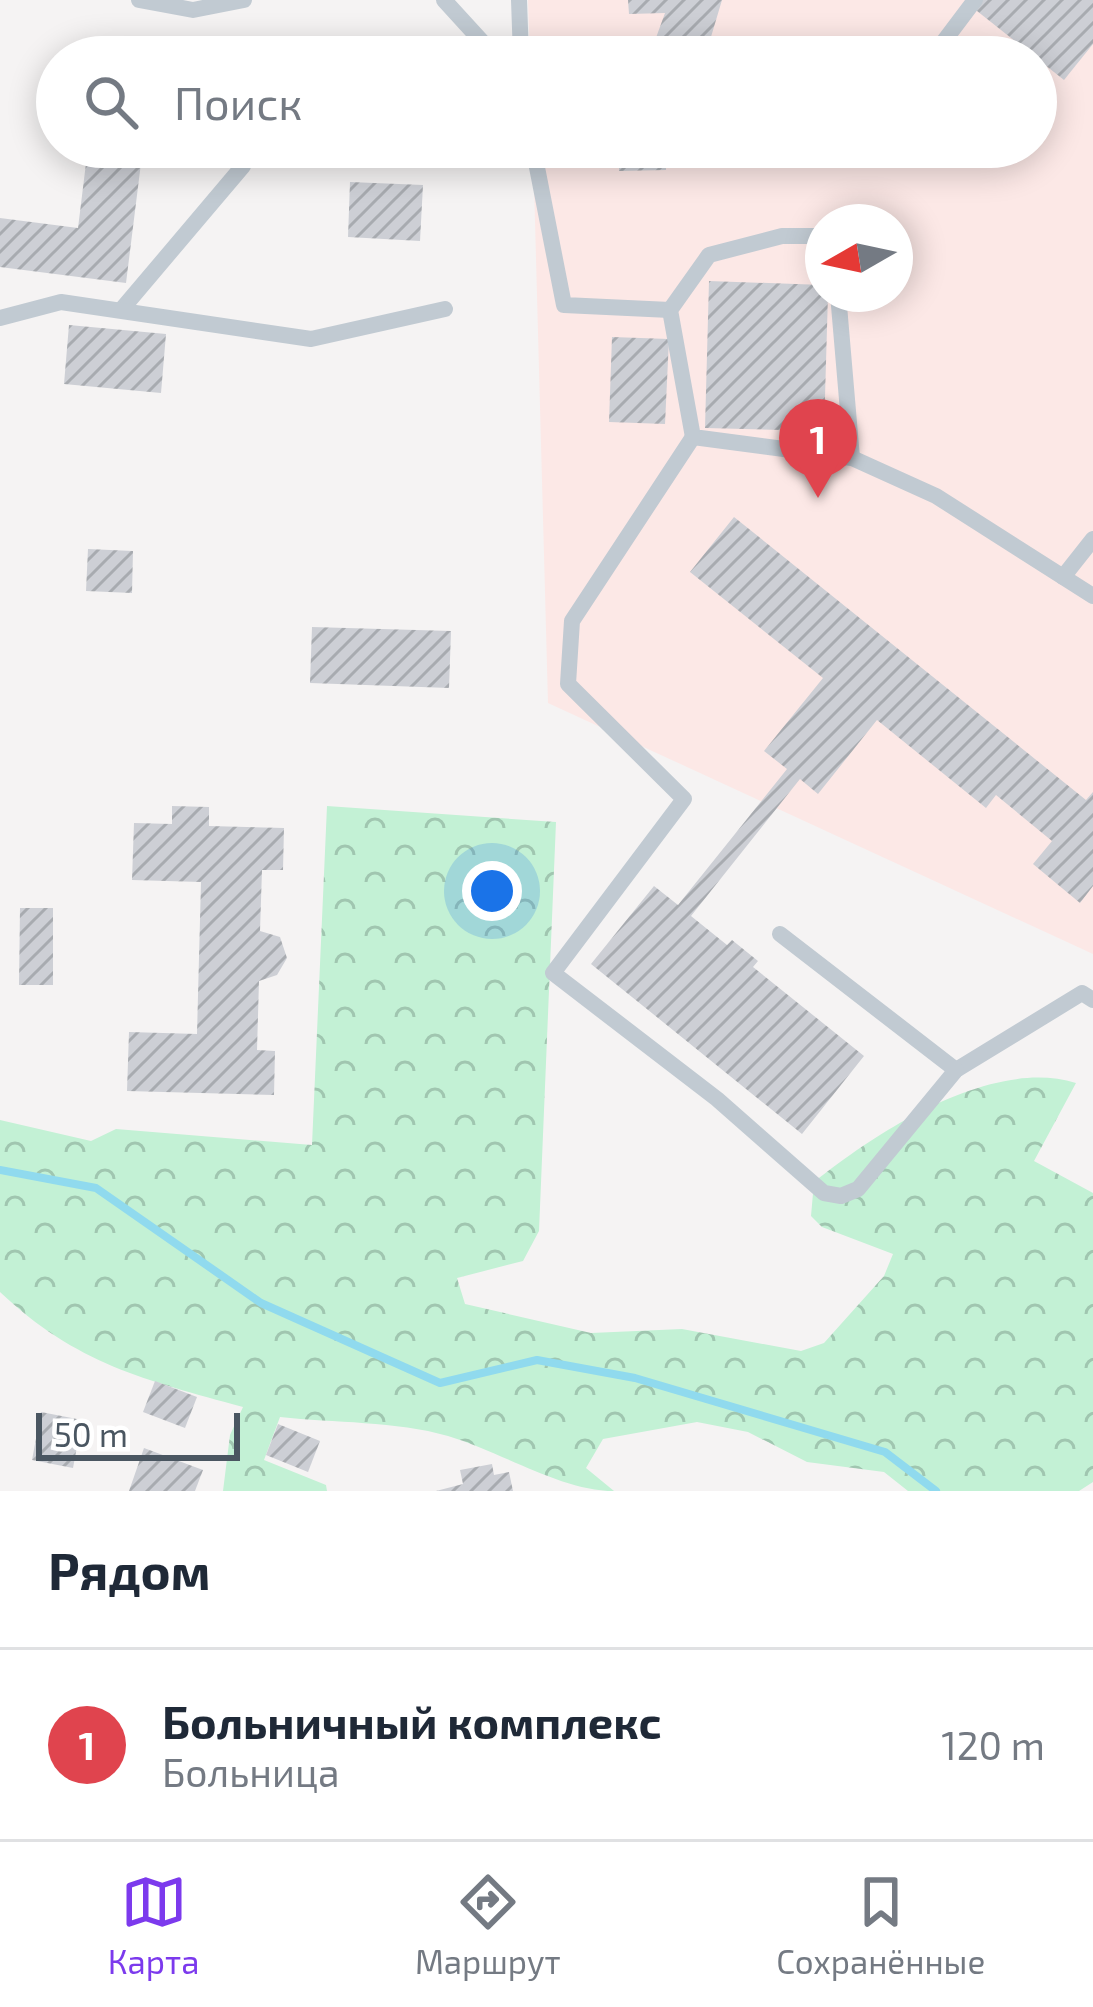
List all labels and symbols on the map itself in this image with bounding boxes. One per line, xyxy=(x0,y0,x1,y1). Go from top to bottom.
north arrow xyxy=(805,204,913,312)
pin: 1 xyxy=(779,399,857,498)
your location xyxy=(462,861,522,921)
scale bar xyxy=(36,1407,240,1460)

